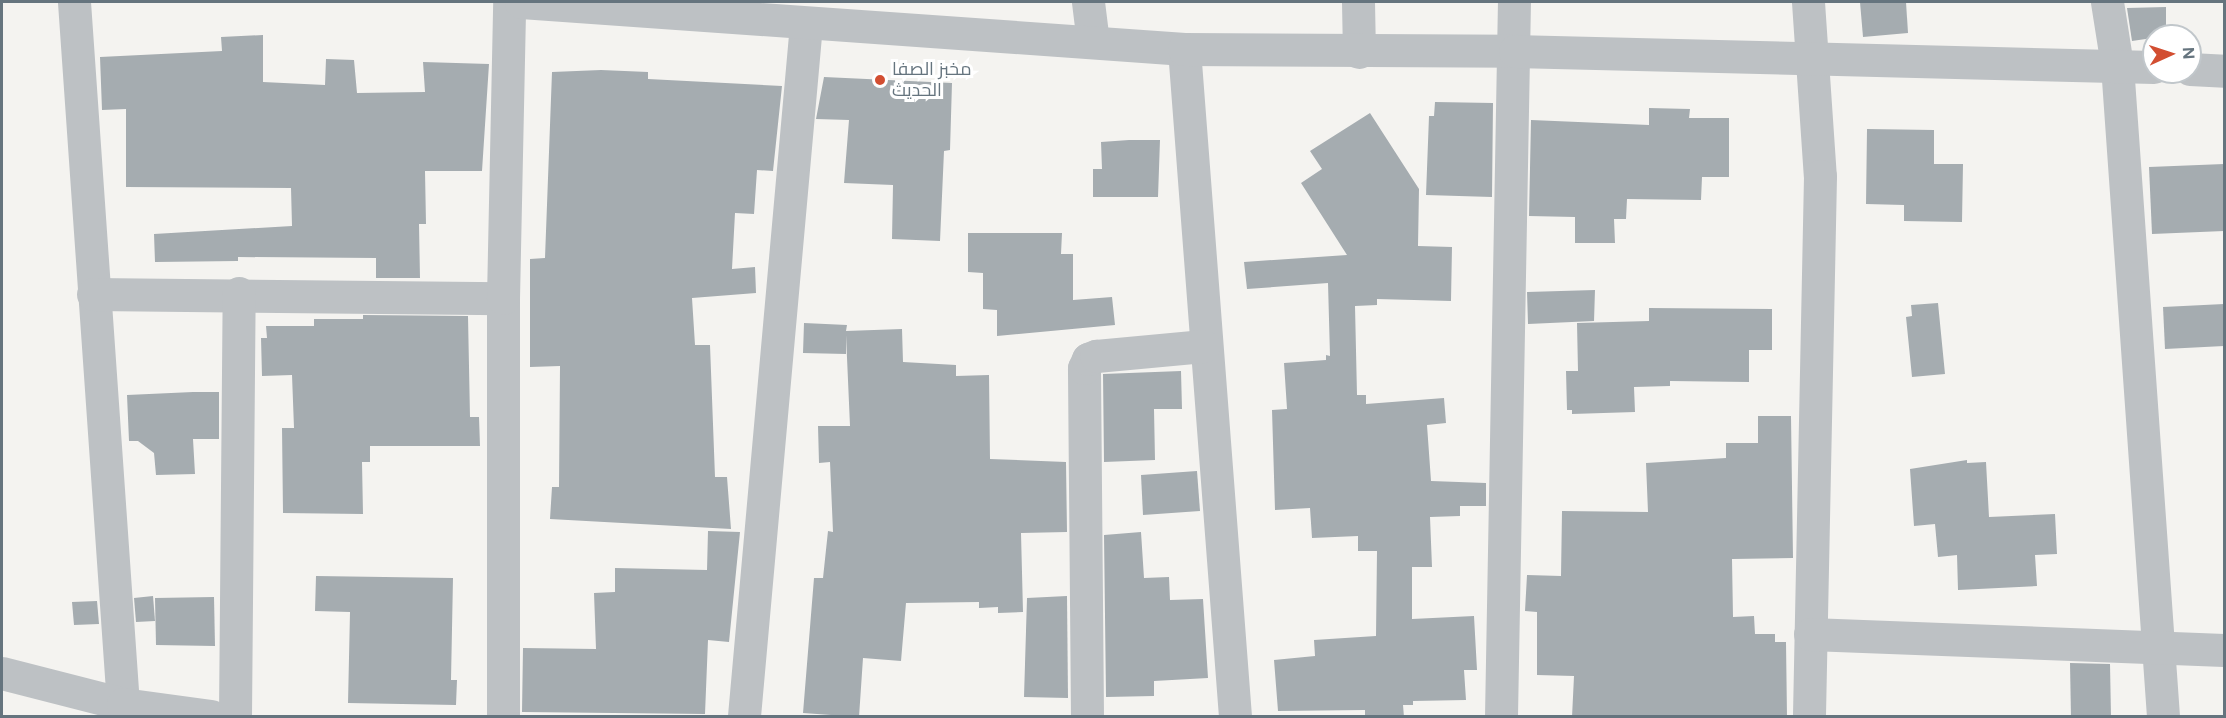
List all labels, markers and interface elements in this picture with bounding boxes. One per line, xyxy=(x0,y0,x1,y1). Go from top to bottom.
north arrow xyxy=(2142,24,2202,84)
text: N xyxy=(2179,46,2198,60)
place label: مخبز الصفا الحديث xyxy=(892,59,972,101)
marker: مخبز الصفا الحديث xyxy=(873,73,887,87)

